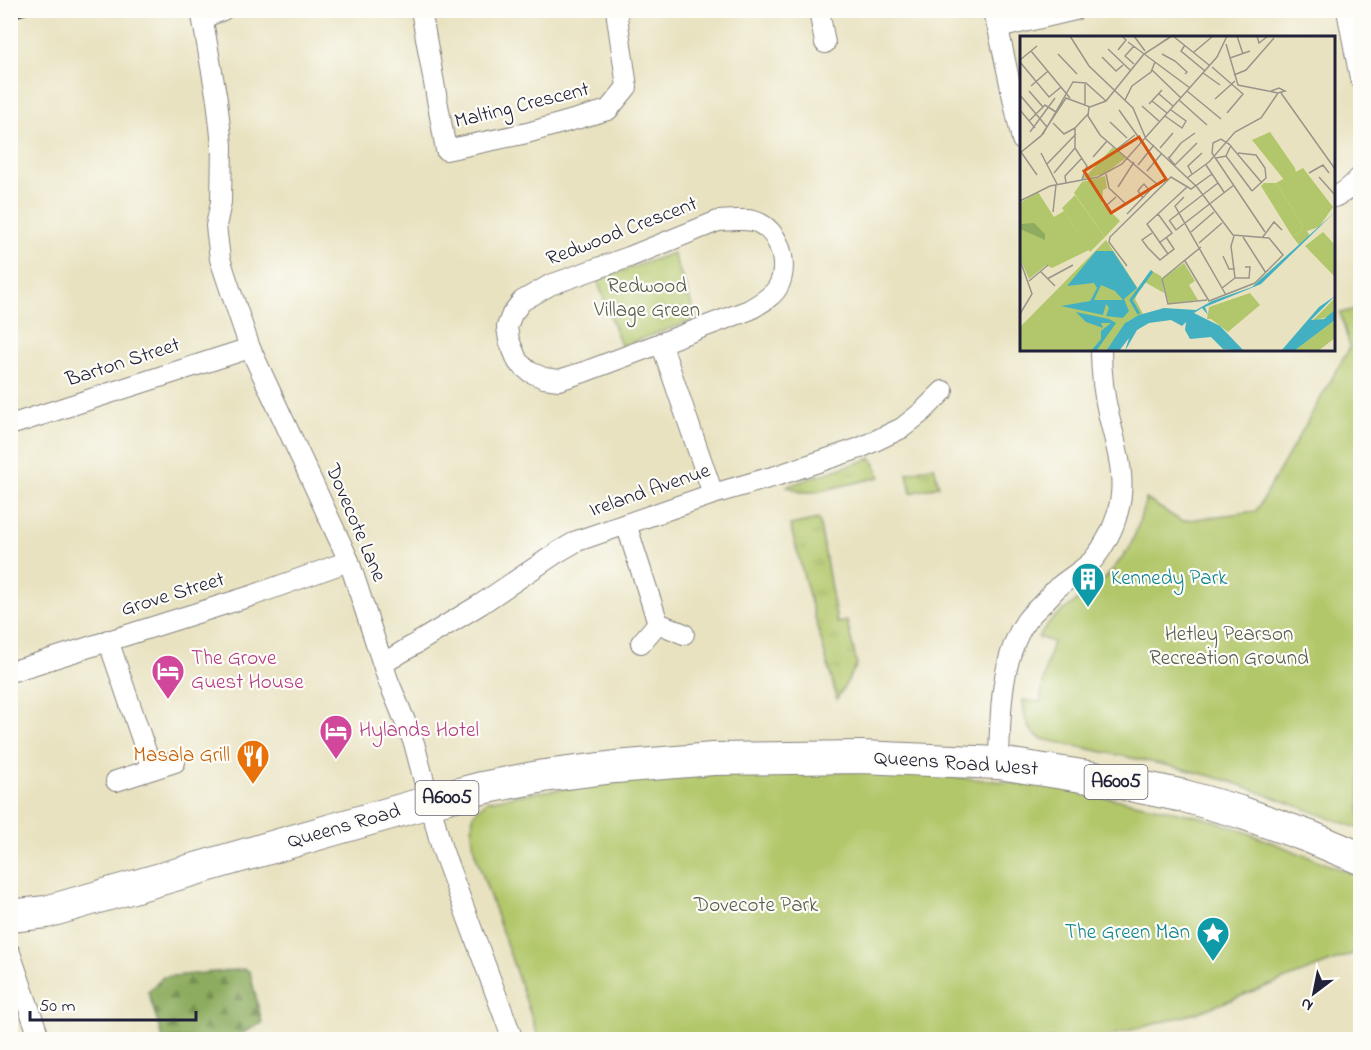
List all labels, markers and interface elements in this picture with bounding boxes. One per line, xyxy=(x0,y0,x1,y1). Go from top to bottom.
inset map xyxy=(1020,36,1335,351)
street label: Malting Crescent xyxy=(452,75,593,139)
street label: Redwood Crescent xyxy=(542,189,702,275)
park label: Redwood Village Green xyxy=(593,272,700,328)
street label: Barton Street xyxy=(61,330,184,396)
street label: Ireland Avenue xyxy=(586,456,715,526)
street label: Dovecote Lane xyxy=(316,459,394,587)
building icon: Kennedy Park xyxy=(1070,561,1106,608)
place label: Kennedy Park xyxy=(1111,564,1228,596)
street label: Grove Street xyxy=(117,565,229,625)
park label: Hetley Pearson Recreation Ground xyxy=(1149,620,1309,674)
place label: The Grove Guest House xyxy=(191,644,304,698)
hotel icon: The Grove Guest House xyxy=(150,653,186,700)
hotel icon: Hylands Hotel xyxy=(318,713,354,760)
place label: Hylands Hotel xyxy=(359,716,479,748)
restaurant icon: Masala Grill xyxy=(235,738,271,785)
place label: Masala Grill xyxy=(133,741,230,771)
street label: Queens Road West xyxy=(873,743,1039,785)
road number: A6005 xyxy=(1084,765,1148,799)
road number: A6005 xyxy=(416,781,478,815)
street label: Queens Road xyxy=(284,797,404,857)
park label: Dovecote Park xyxy=(693,891,819,921)
place icon: The Green Man xyxy=(1195,915,1231,962)
place label: The Green Man xyxy=(1065,918,1190,948)
north arrow xyxy=(1284,963,1344,1023)
scale bar xyxy=(30,984,196,1022)
text: N xyxy=(1296,991,1318,1017)
text: 50 m xyxy=(39,994,76,1020)

